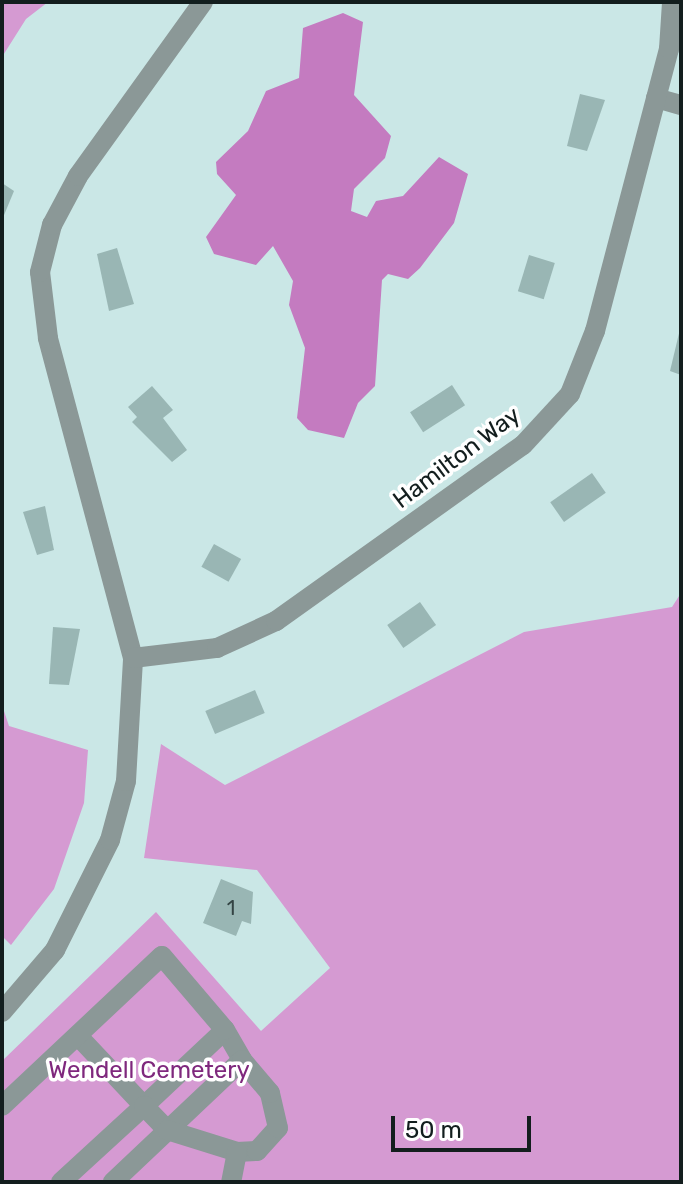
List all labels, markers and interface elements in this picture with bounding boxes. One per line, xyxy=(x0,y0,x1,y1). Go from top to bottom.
street label: Hamilton Way xyxy=(388,401,526,515)
house number: 1 xyxy=(227,896,235,920)
park label: Wendell Cemetery xyxy=(48,1057,250,1085)
scale bar xyxy=(395,1100,535,1150)
text: 50 m xyxy=(405,1116,462,1144)

